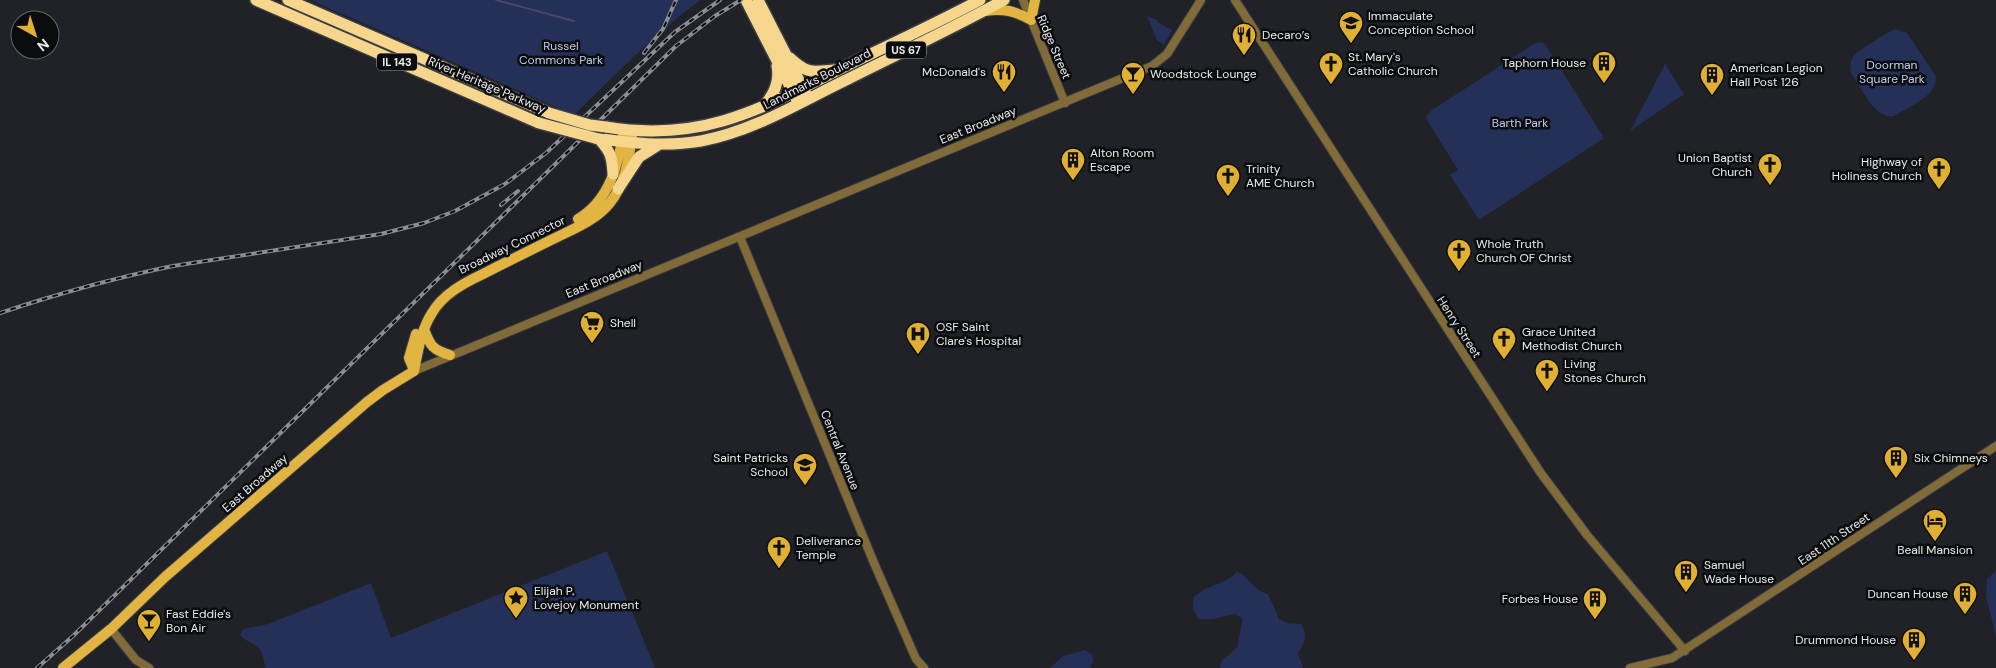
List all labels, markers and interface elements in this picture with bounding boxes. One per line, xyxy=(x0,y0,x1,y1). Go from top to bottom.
place label: Immaculate Conception School xyxy=(1368,8,1474,38)
north arrow xyxy=(10,10,60,60)
school or university icon: Immaculate Conception School xyxy=(1338,10,1364,44)
street label: Ridge Street xyxy=(1033,13,1075,82)
restaurant icon: Decaro’s xyxy=(1231,22,1257,56)
place label: Decaro’s xyxy=(1262,27,1310,43)
text: N xyxy=(34,35,53,55)
park label: Russel Commons Park xyxy=(519,38,603,68)
road number: US 67 xyxy=(886,42,926,58)
street label: Landmarks Boulevard xyxy=(761,45,873,113)
place label: St. Mary's Catholic Church xyxy=(1348,49,1438,79)
building icon: Taphorn House xyxy=(1591,50,1617,84)
church icon: St. Mary's Catholic Church xyxy=(1318,51,1344,85)
street label: River Heritage Parkway xyxy=(426,53,548,117)
road number: IL 143 xyxy=(377,54,417,70)
place label: Taphorn House xyxy=(1503,55,1586,71)
park label: Doorman Square Park xyxy=(1859,57,1925,87)
restaurant icon: McDonald's xyxy=(991,59,1017,93)
place label: American Legion Hall Post 126 xyxy=(1730,60,1823,90)
bar icon: Woodstock Lounge xyxy=(1120,61,1146,95)
building icon: American Legion Hall Post 126 xyxy=(1699,62,1725,96)
place label: McDonald's xyxy=(922,64,986,80)
place label: Woodstock Lounge xyxy=(1150,66,1257,82)
street label: East Broadway xyxy=(937,102,1019,148)
park label: Barth Park xyxy=(1492,115,1548,131)
place label: Alton Room Escape xyxy=(1090,145,1154,175)
building icon: Alton Room Escape xyxy=(1060,147,1086,181)
place label: Union Baptist Church xyxy=(1678,150,1752,180)
church icon: Union Baptist Church xyxy=(1757,152,1783,186)
place label: Highway of Holiness Church xyxy=(1832,154,1922,184)
church icon: Highway of Holiness Church xyxy=(1926,156,1952,190)
place label: Trinity AME Church xyxy=(1246,161,1314,191)
church icon: Trinity AME Church xyxy=(1215,163,1241,197)
street label: Broadway Connector xyxy=(456,212,569,278)
place label: Whole Truth Church OF Christ xyxy=(1476,236,1572,266)
church icon: Whole Truth Church OF Christ xyxy=(1446,238,1472,272)
street label: East Broadway xyxy=(563,256,645,302)
street label: Henry Street xyxy=(1433,293,1485,361)
supermarket icon: Shell xyxy=(579,310,605,344)
place label: Shell xyxy=(610,315,636,331)
place label: OSF Saint Clare's Hospital xyxy=(936,319,1021,349)
hospital icon: OSF Saint Clare's Hospital xyxy=(905,321,931,355)
place label: Grace United Methodist Church xyxy=(1522,324,1622,354)
church icon: Grace United Methodist Church xyxy=(1491,326,1517,360)
place label: Living Stones Church xyxy=(1564,356,1646,386)
church icon: Living Stones Church xyxy=(1534,358,1560,392)
street label: Central Avenue xyxy=(817,408,863,492)
building icon: Six Chimneys xyxy=(1883,445,1909,479)
street label: East Broadway xyxy=(219,450,291,516)
place label: Saint Patricks School xyxy=(713,450,788,480)
place label: Six Chimneys xyxy=(1914,450,1988,466)
school or university icon: Saint Patricks School xyxy=(792,452,818,486)
hotel icon: Beall Mansion xyxy=(1922,508,1948,542)
street label: East 11th Street xyxy=(1795,509,1873,569)
place label: Deliverance Temple xyxy=(796,533,861,563)
church icon: Deliverance Temple xyxy=(766,535,792,569)
place label: Beall Mansion xyxy=(1897,542,1973,558)
place label: Samuel Wade House xyxy=(1704,557,1774,587)
building icon: Samuel Wade House xyxy=(1673,559,1699,593)
building icon: Duncan House xyxy=(1952,581,1978,615)
place label: Elijah P. Lovejoy Monument xyxy=(534,583,640,613)
place icon: Elijah P. Lovejoy Monument xyxy=(503,585,529,619)
building icon: Forbes House xyxy=(1582,586,1608,620)
place label: Duncan House xyxy=(1868,586,1948,602)
place label: Forbes House xyxy=(1502,591,1578,607)
place label: Fast Eddie's Bon Air xyxy=(166,606,231,636)
bar icon: Fast Eddie's Bon Air xyxy=(136,608,162,642)
building icon: Drummond House xyxy=(1901,627,1927,661)
place label: Drummond House xyxy=(1795,632,1896,648)

